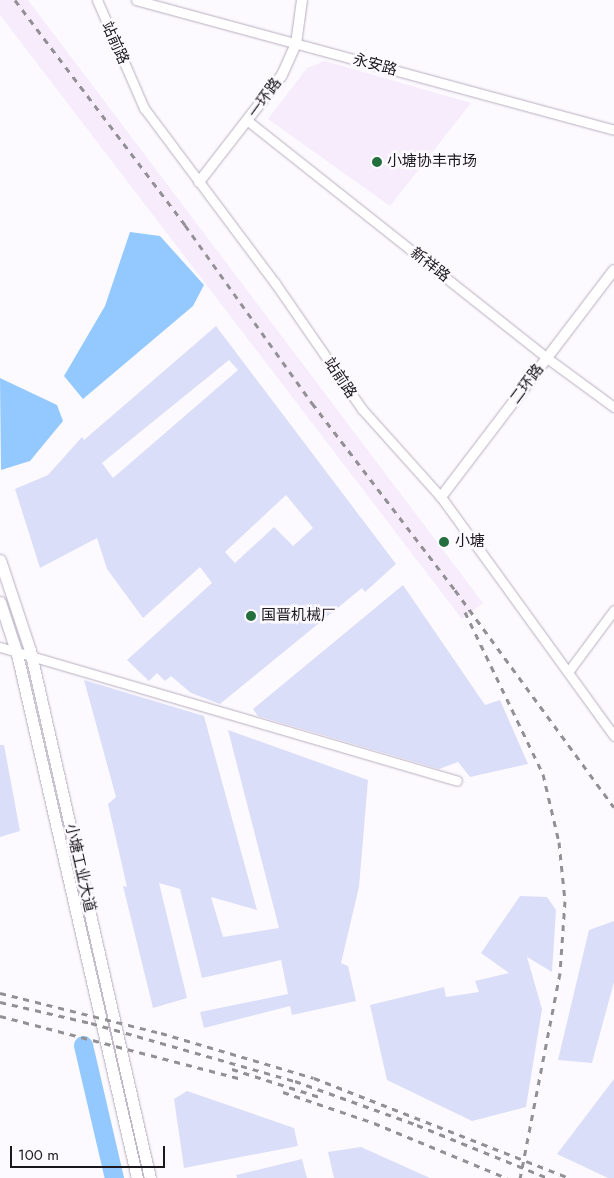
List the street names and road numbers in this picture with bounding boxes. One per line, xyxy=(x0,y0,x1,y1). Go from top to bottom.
street label: 站前路 xyxy=(98,19,132,67)
street label: 永安路 xyxy=(351,50,399,80)
street label: 一环路 xyxy=(244,75,286,121)
street label: 新祥路 xyxy=(407,244,453,286)
street label: 站前路 xyxy=(320,354,360,402)
street label: 二环路 xyxy=(506,361,548,407)
street label: 小塘工业大道 xyxy=(61,822,99,914)

